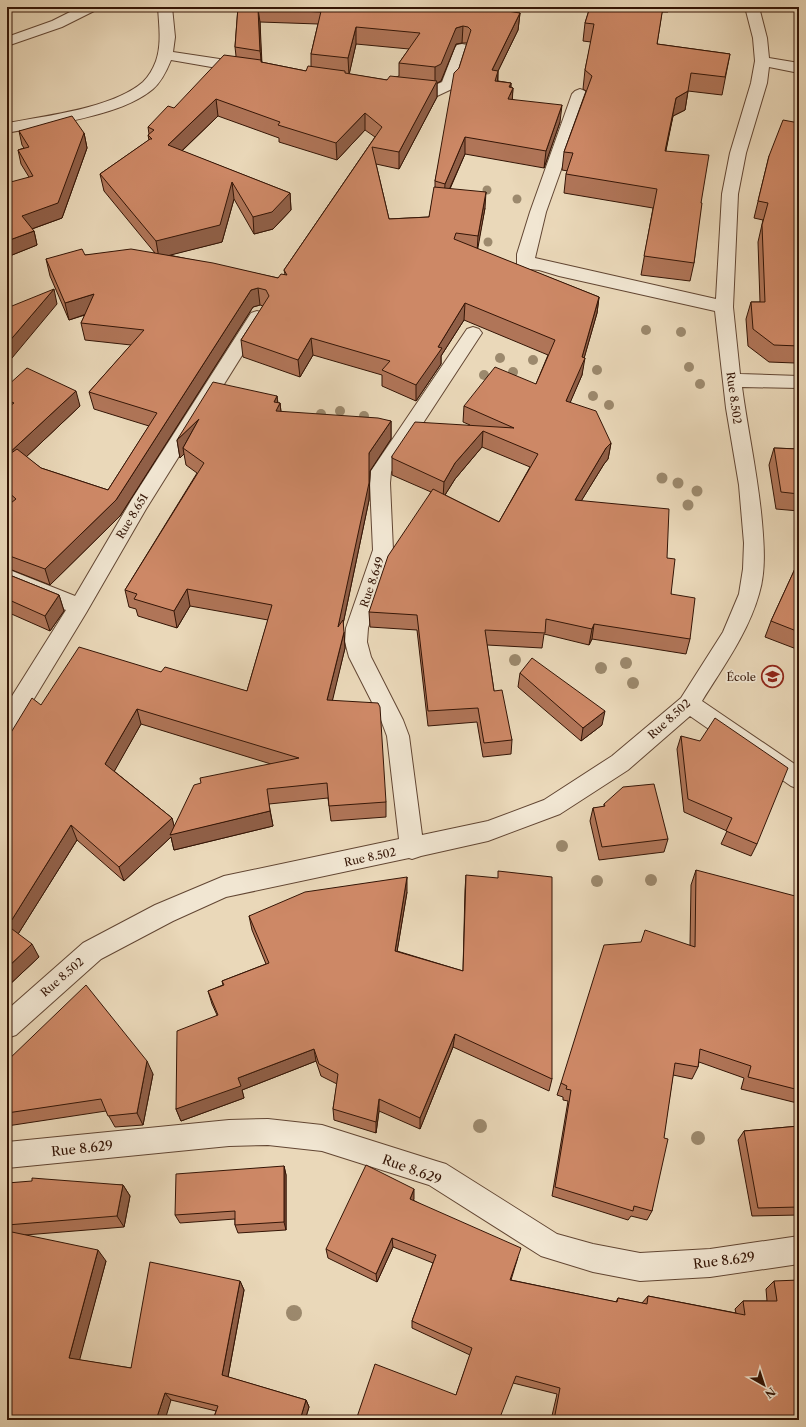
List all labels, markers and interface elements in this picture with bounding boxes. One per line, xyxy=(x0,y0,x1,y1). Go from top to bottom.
street label: Rue 8.502 xyxy=(723,371,745,425)
street label: Rue 8.651 xyxy=(113,490,151,541)
street label: Rue 8.649 xyxy=(357,555,387,609)
school or university icon: École xyxy=(759,664,785,690)
place label: École xyxy=(726,670,756,684)
street label: Rue 8.502 xyxy=(645,696,693,742)
street label: Rue 8.502 xyxy=(343,845,397,869)
street label: Rue 8.502 xyxy=(38,954,86,1000)
street label: Rue 8.629 xyxy=(50,1137,114,1159)
street label: Rue 8.629 xyxy=(380,1151,444,1187)
street label: Rue 8.629 xyxy=(692,1248,756,1272)
north arrow xyxy=(744,1365,784,1405)
text: N xyxy=(762,1384,778,1401)

